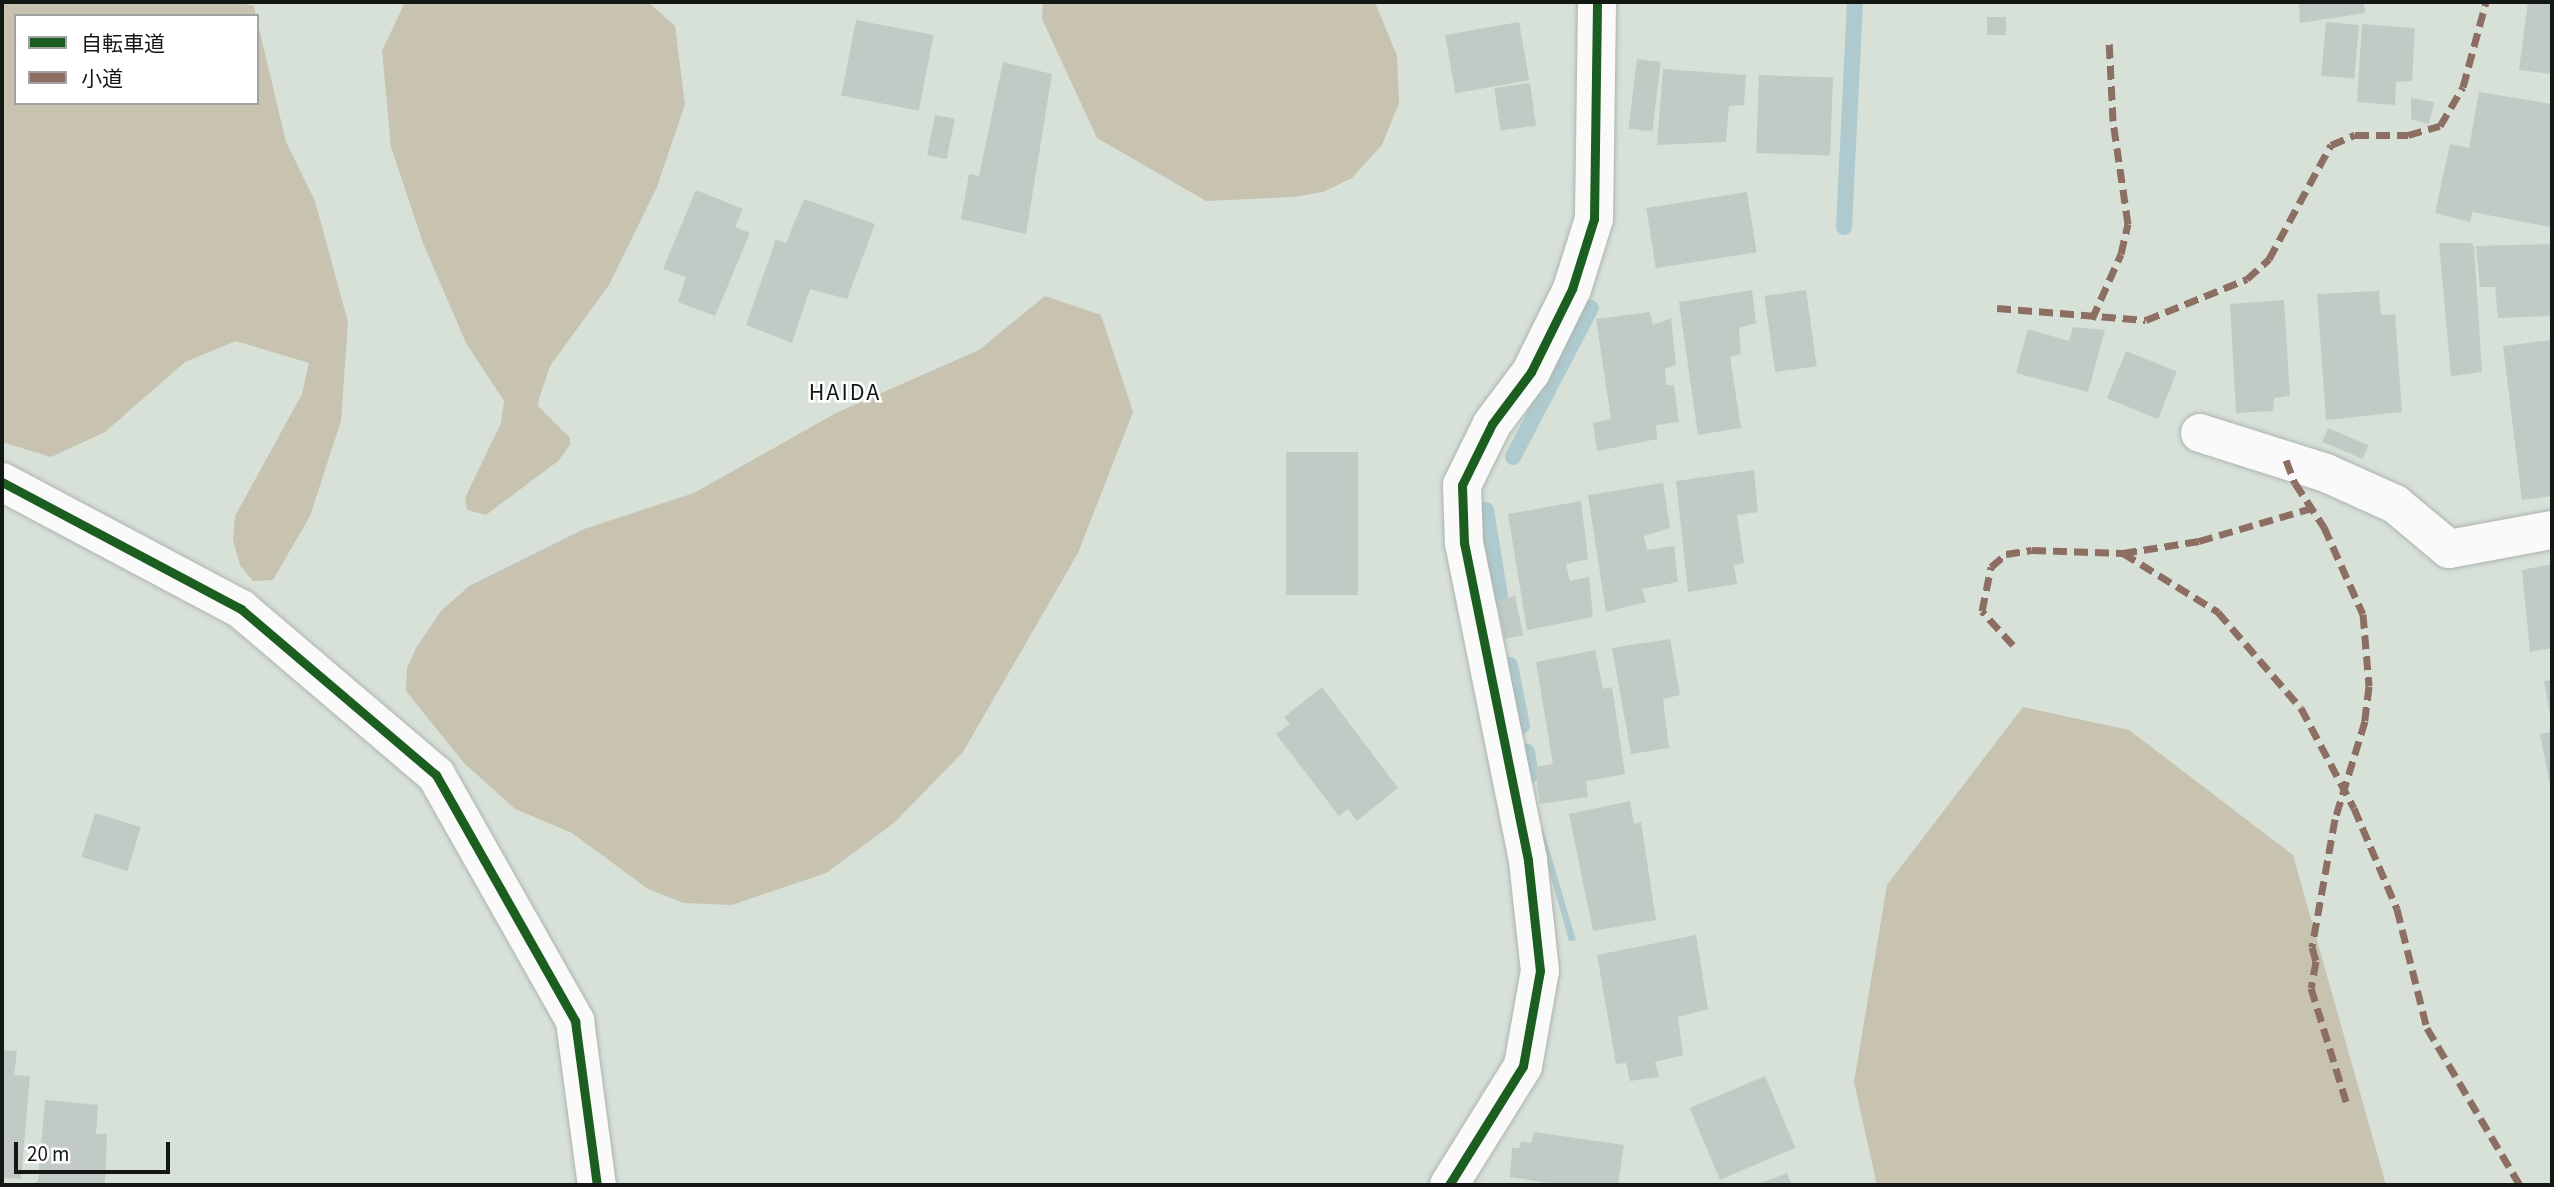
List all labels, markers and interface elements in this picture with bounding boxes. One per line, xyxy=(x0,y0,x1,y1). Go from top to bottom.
legend xyxy=(14,14,259,105)
text: 自転車道 xyxy=(81,29,165,59)
text: 小道 xyxy=(81,64,123,94)
district label: HAIDA xyxy=(809,379,881,407)
scale bar xyxy=(18,1128,173,1172)
text: 20 m xyxy=(27,1139,69,1169)

